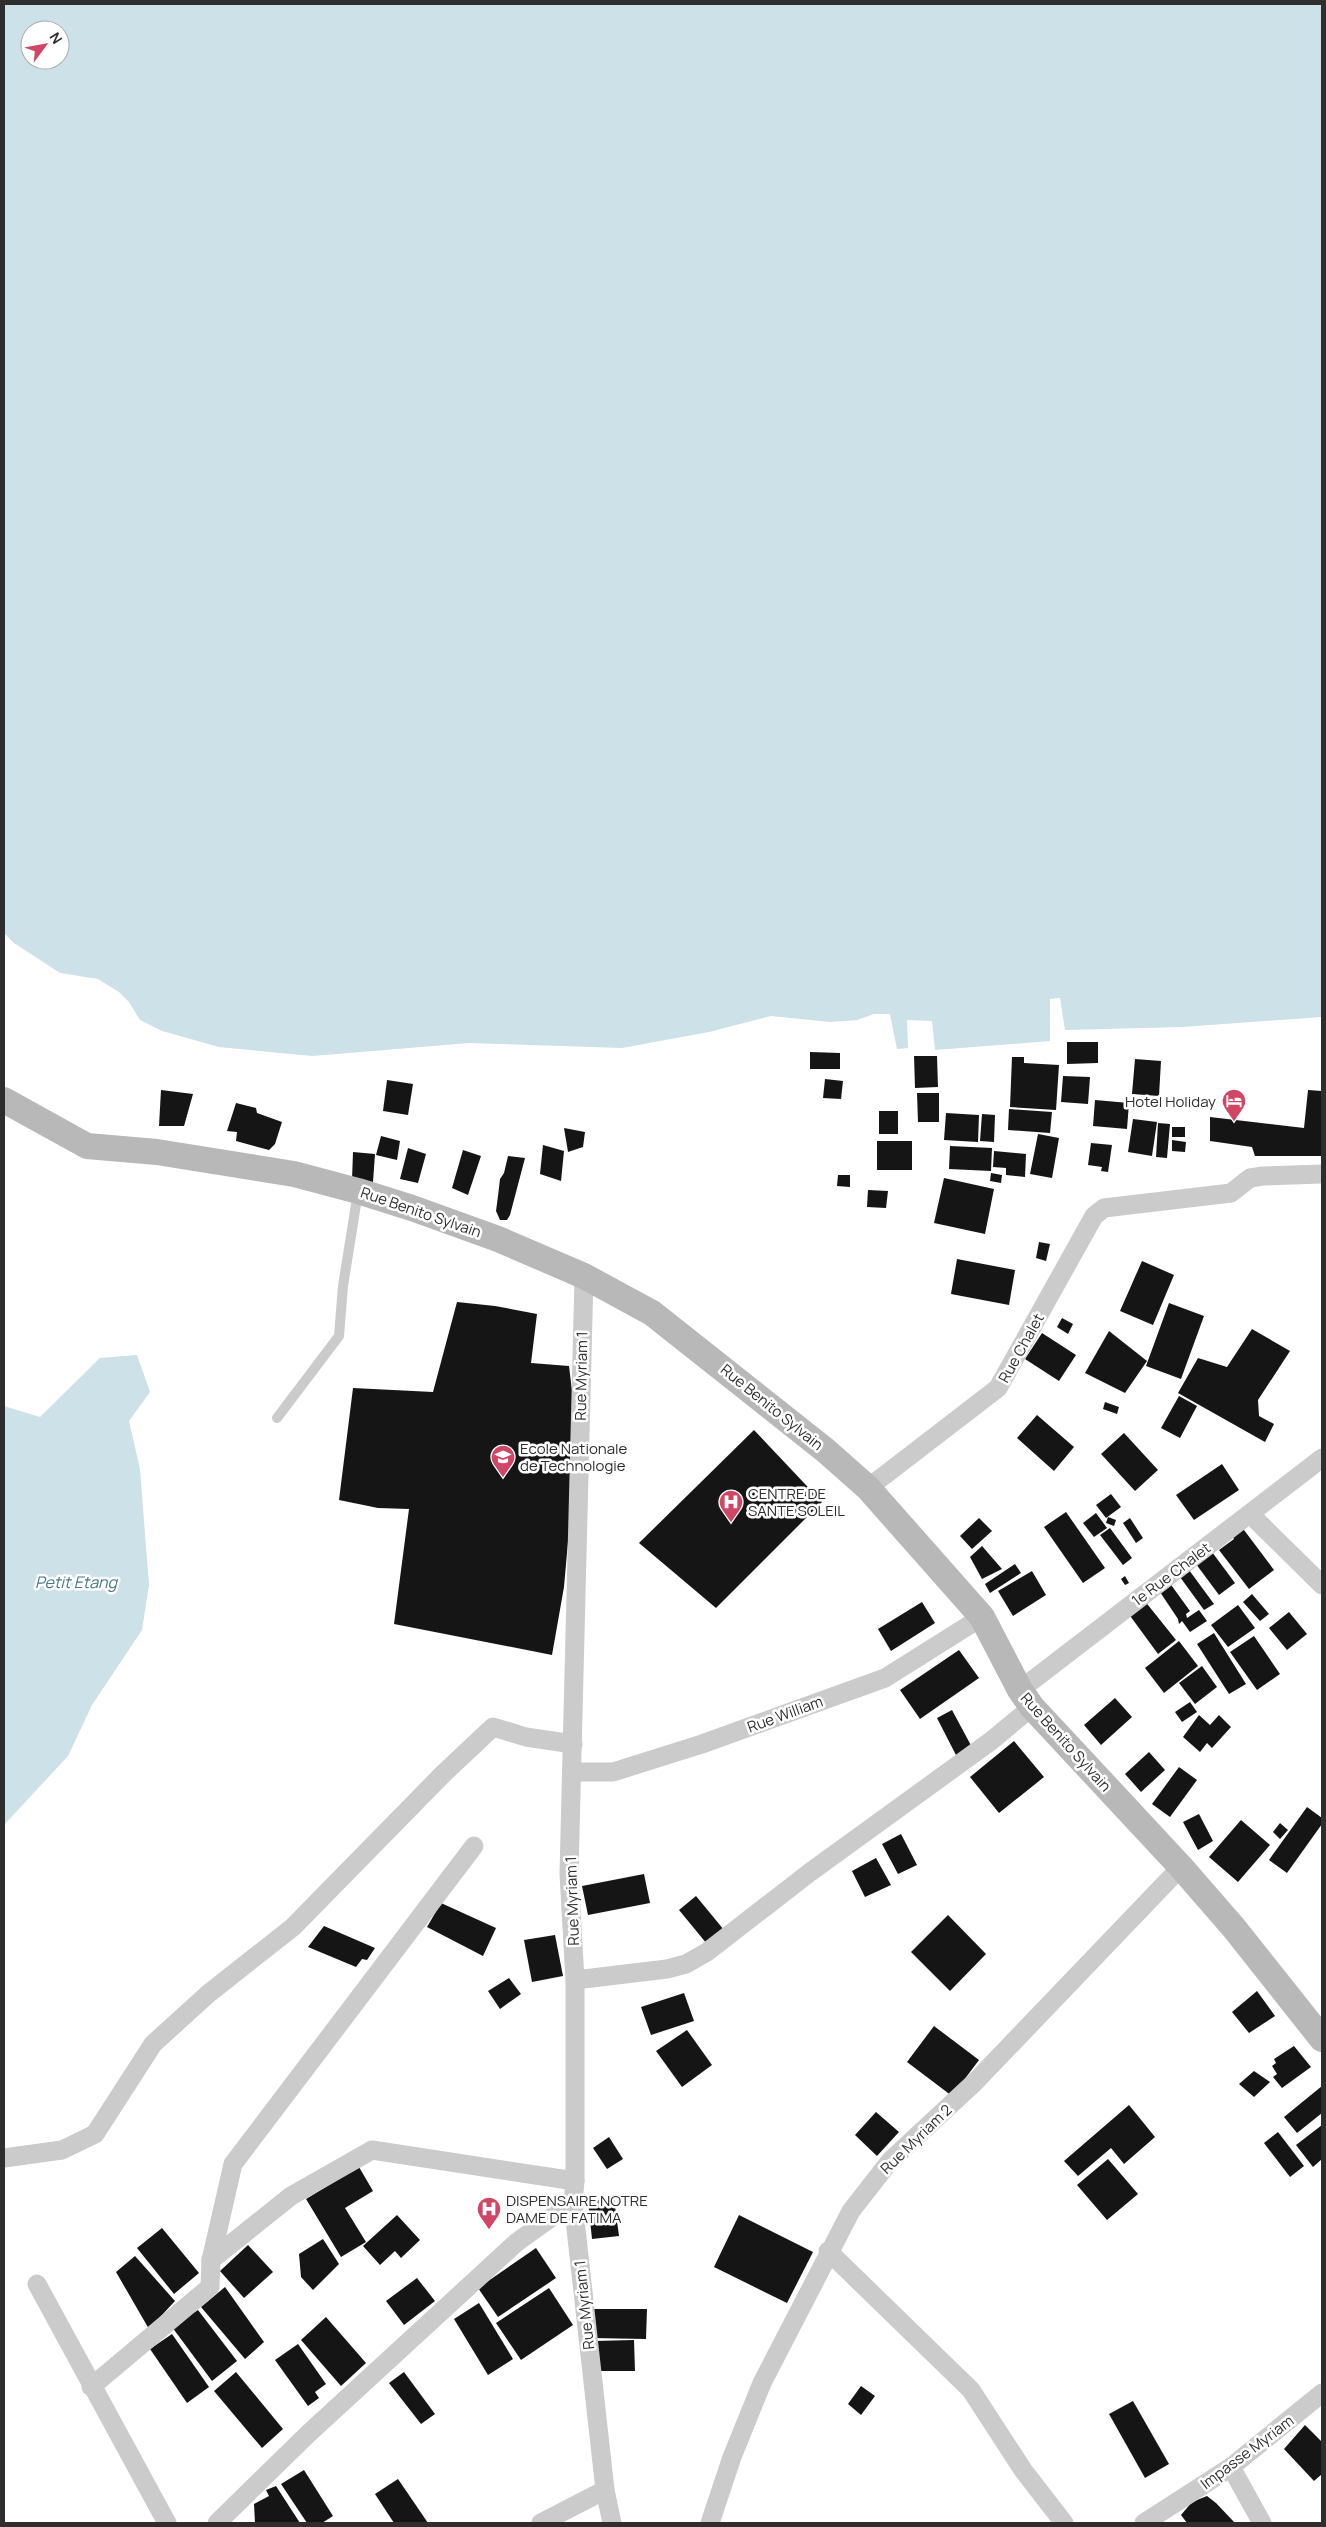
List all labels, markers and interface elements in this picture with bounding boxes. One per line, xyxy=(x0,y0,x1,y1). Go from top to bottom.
north arrow xyxy=(20,20,70,70)
text: N xyxy=(46,29,67,47)
hotel icon: Hotel Holiday xyxy=(1221,1088,1247,1122)
place label: Hotel Holiday xyxy=(1125,1091,1216,1112)
street label: Rue Benito Sylvain xyxy=(358,1182,484,1243)
street label: Rue Chalet xyxy=(993,1310,1049,1386)
street label: Rue Myriam 1 xyxy=(570,1331,592,1421)
street label: Rue Benito Sylvain xyxy=(716,1359,828,1455)
place label: Ecole Nationale de Technologie xyxy=(520,1438,627,1476)
school or university icon: Ecole Nationale de Technologie xyxy=(490,1444,516,1478)
place label: CENTRE DE SANTE SOLEIL xyxy=(748,1483,845,1521)
hospital icon: CENTRE DE SANTE SOLEIL xyxy=(718,1489,744,1523)
street label: 1e Rue Chalet xyxy=(1127,1537,1215,1611)
water label: Petit Etang xyxy=(35,1571,119,1593)
street label: Rue Benito Sylvain xyxy=(1016,1688,1116,1796)
street label: Rue William xyxy=(744,1691,826,1737)
street label: Rue Myriam 1 xyxy=(560,1856,584,1946)
street label: Rue Myriam 2 xyxy=(876,2099,956,2179)
place label: DISPENSAIRE NOTRE DAME DE FATIMA xyxy=(506,2190,648,2228)
hospital icon: DISPENSAIRE NOTRE DAME DE FATIMA xyxy=(476,2196,502,2230)
street label: Rue Myriam 1 xyxy=(569,2259,599,2351)
street label: Impasse Myriam xyxy=(1196,2410,1298,2494)

